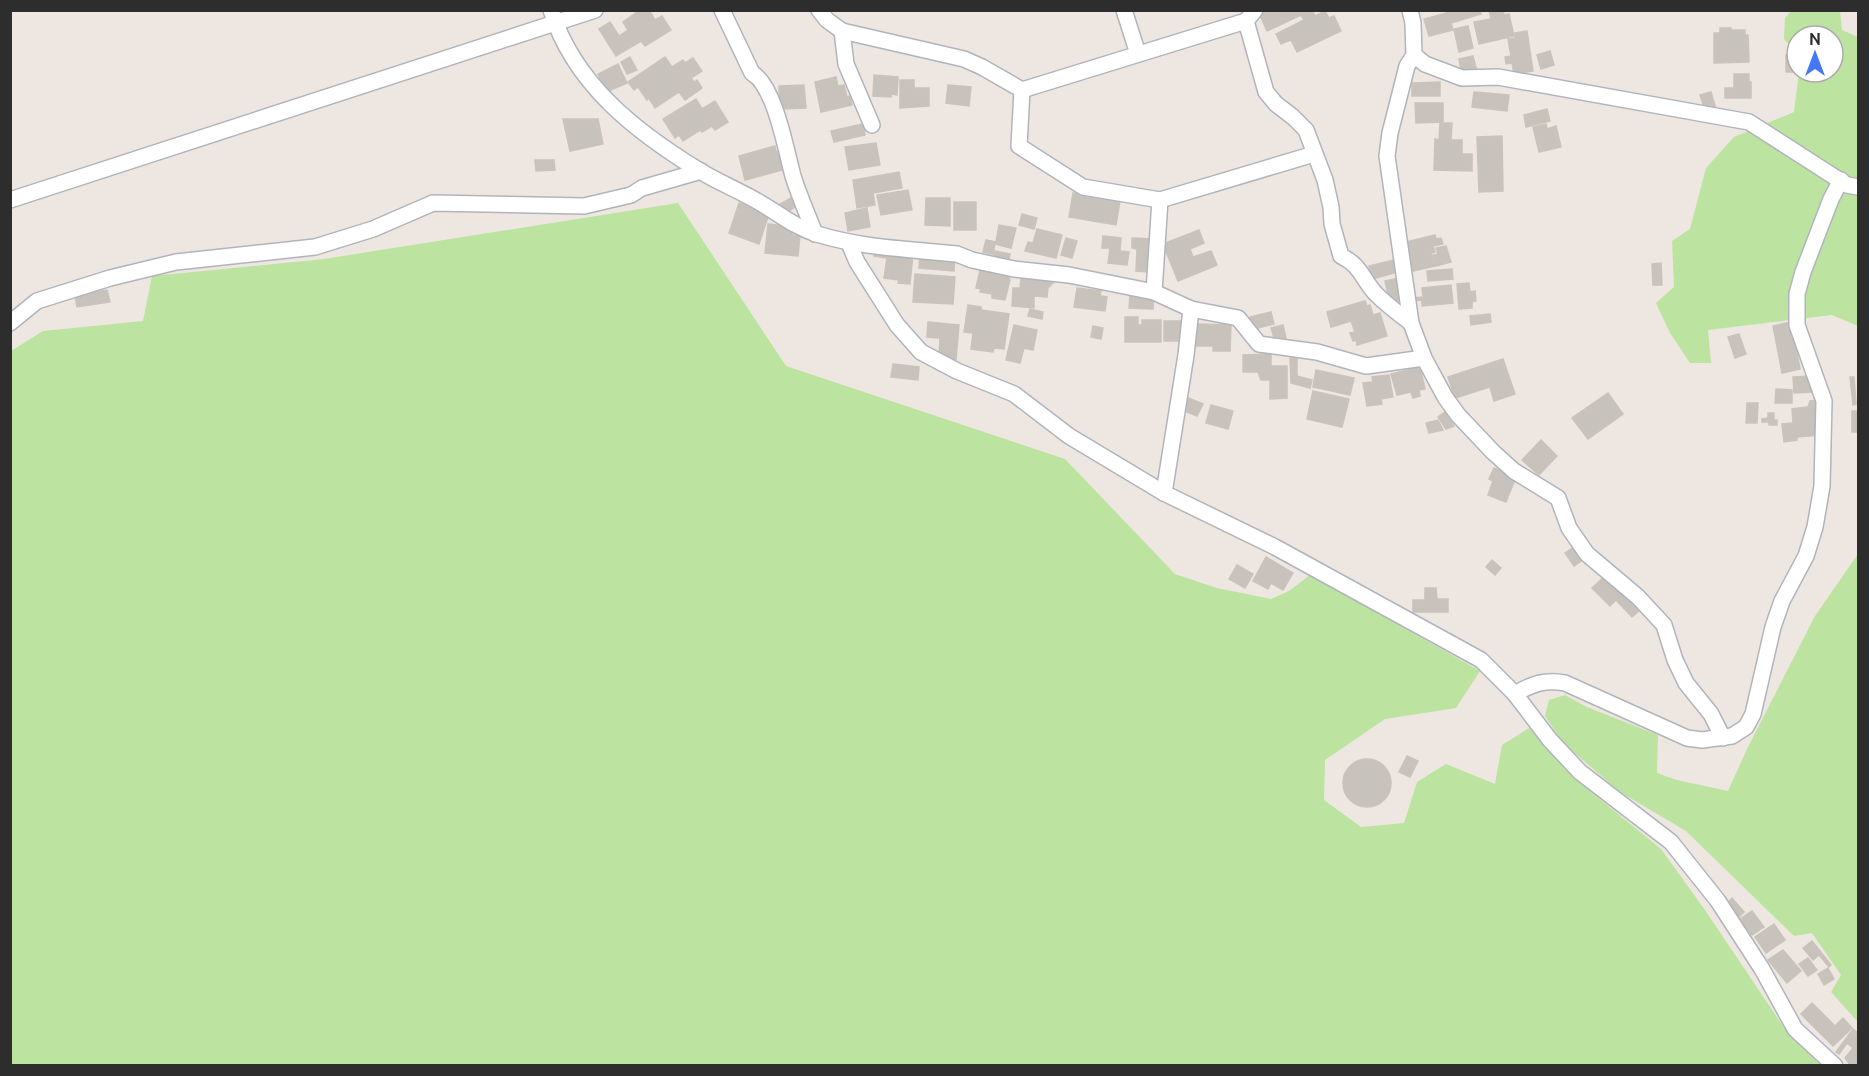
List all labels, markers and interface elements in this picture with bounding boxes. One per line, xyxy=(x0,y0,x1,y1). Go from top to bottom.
north arrow xyxy=(1785,24,1845,84)
text: N xyxy=(1809,30,1821,48)

